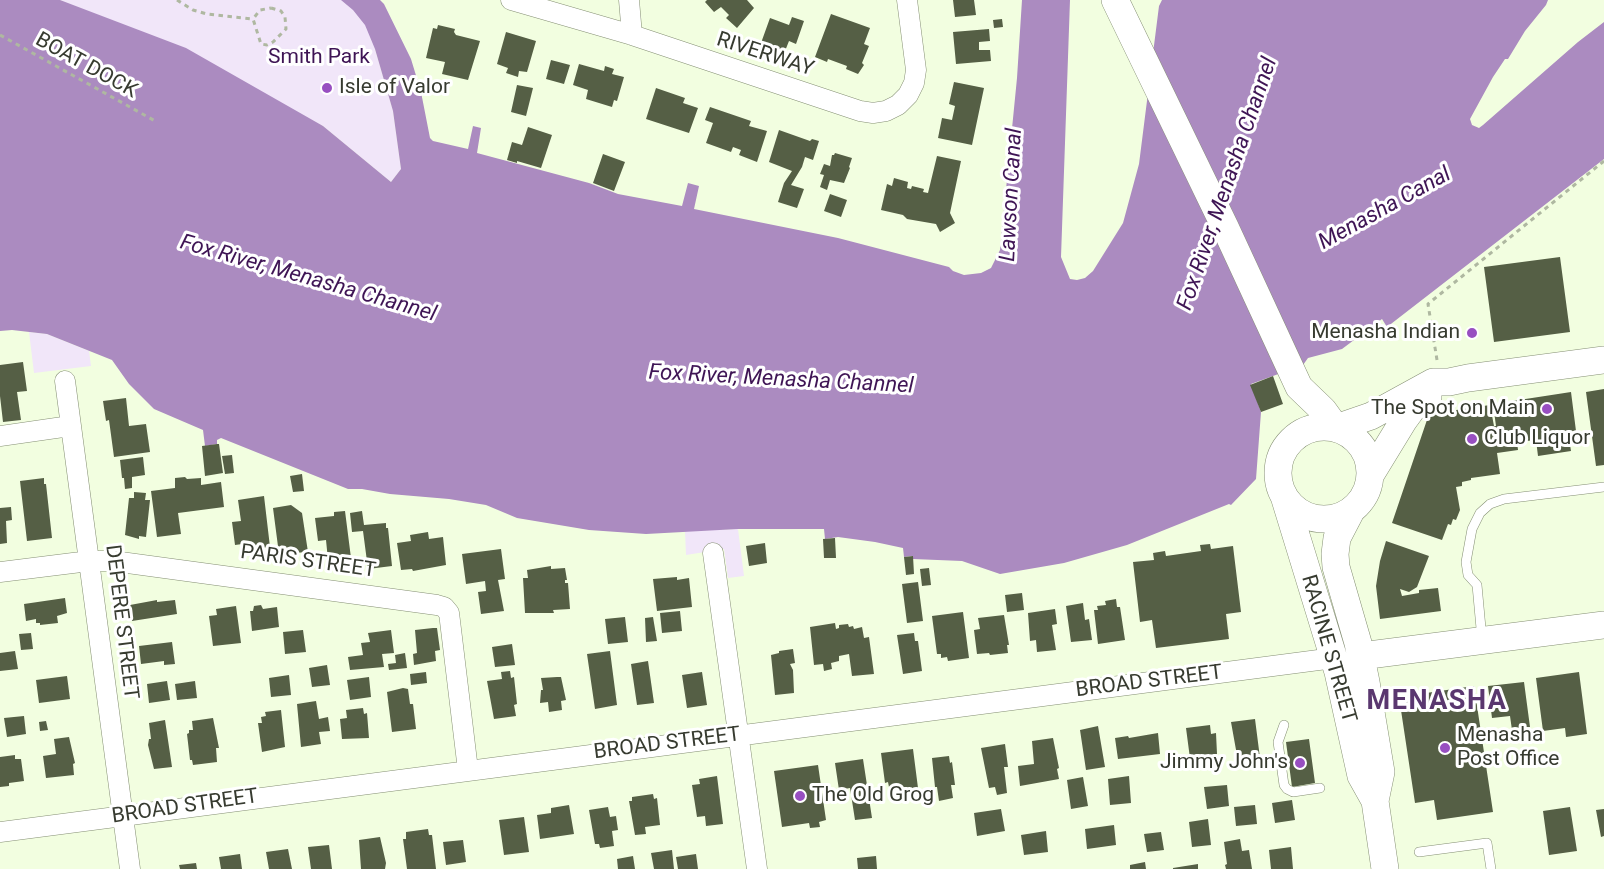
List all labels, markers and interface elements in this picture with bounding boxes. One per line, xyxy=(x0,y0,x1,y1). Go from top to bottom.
street label: RIVERWAY xyxy=(713,27,817,83)
street label: BOAT DOCK xyxy=(31,28,141,104)
park label: Smith Park xyxy=(268,45,370,71)
water label: Fox River, Menasha Channel xyxy=(1172,54,1284,314)
place label: Isle of Valor xyxy=(339,75,450,101)
marker: Isle of Valor xyxy=(320,81,334,95)
water label: Lawson Canal xyxy=(995,128,1029,262)
water label: Menasha Canal xyxy=(1314,162,1456,256)
water label: Fox River, Menasha Channel xyxy=(177,230,439,328)
place label: Menasha Indian xyxy=(1311,320,1460,346)
marker: Menasha Indian xyxy=(1465,326,1479,340)
water label: Fox River, Menasha Channel xyxy=(648,360,914,400)
place label: The Spot on Main xyxy=(1371,396,1535,422)
marker: The Spot on Main xyxy=(1540,402,1554,416)
place label: Club Liquor xyxy=(1484,426,1590,452)
marker: Club Liquor xyxy=(1465,432,1479,446)
street label: PARIS STREET xyxy=(239,540,377,584)
street label: DEPERE STREET xyxy=(99,543,143,701)
street label: RACINE STREET xyxy=(1295,572,1361,726)
street label: BROAD STREET xyxy=(1074,661,1224,703)
district label: MENASHA xyxy=(1367,686,1507,718)
street label: BROAD STREET xyxy=(592,723,742,765)
place label: Menasha Post Office xyxy=(1457,723,1560,773)
marker: Menasha Post Office xyxy=(1438,741,1452,755)
place label: Jimmy John's xyxy=(1160,750,1288,776)
marker: Jimmy John's xyxy=(1293,756,1307,770)
place label: The Old Grog xyxy=(812,783,934,809)
street label: BROAD STREET xyxy=(110,784,260,830)
marker: The Old Grog xyxy=(793,789,807,803)

